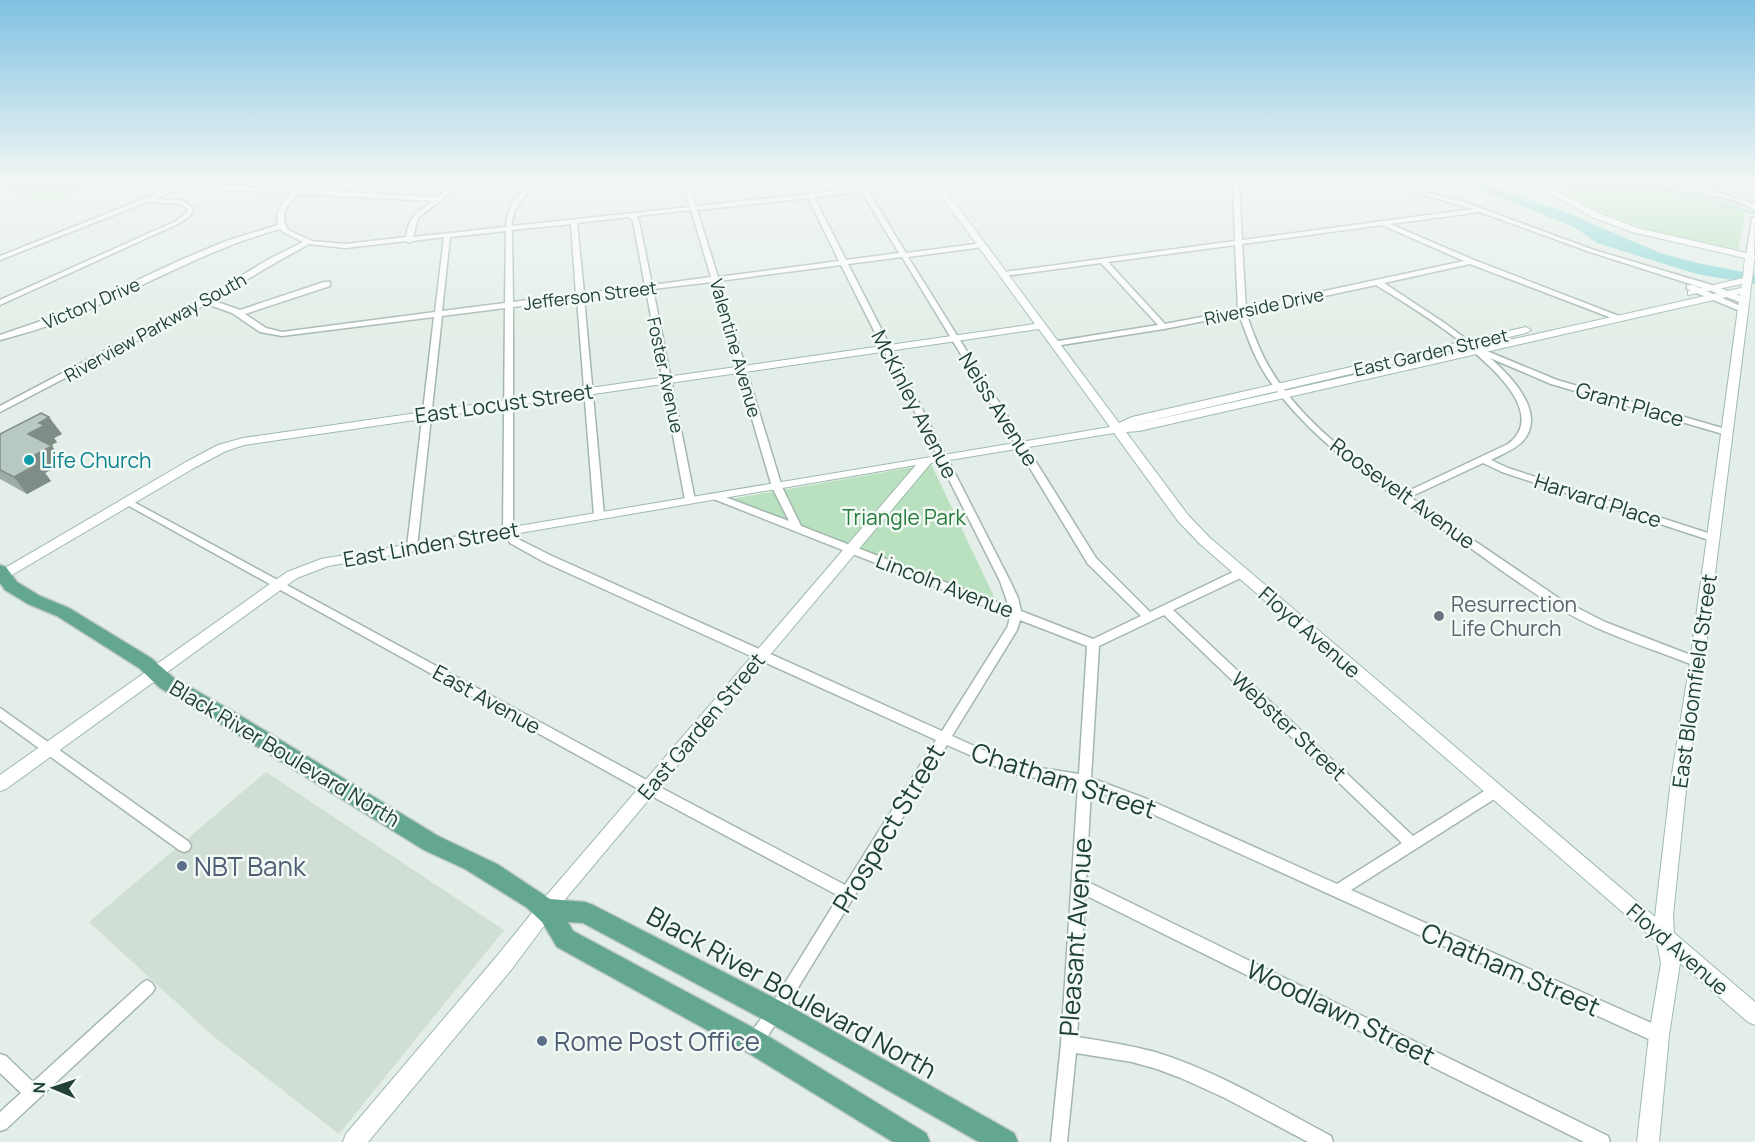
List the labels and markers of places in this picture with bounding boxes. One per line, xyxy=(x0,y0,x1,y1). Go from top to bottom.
place label: Life Church xyxy=(41,446,152,474)
marker: Life Church xyxy=(22,453,36,467)
place label: Resurrection Life Church xyxy=(1451,590,1577,642)
marker: Resurrection Life Church xyxy=(1432,609,1446,623)
place label: NBT Bank xyxy=(194,848,307,884)
marker: NBT Bank xyxy=(175,859,189,873)
place label: Rome Post Office xyxy=(554,1023,760,1059)
marker: Rome Post Office xyxy=(535,1034,549,1048)

